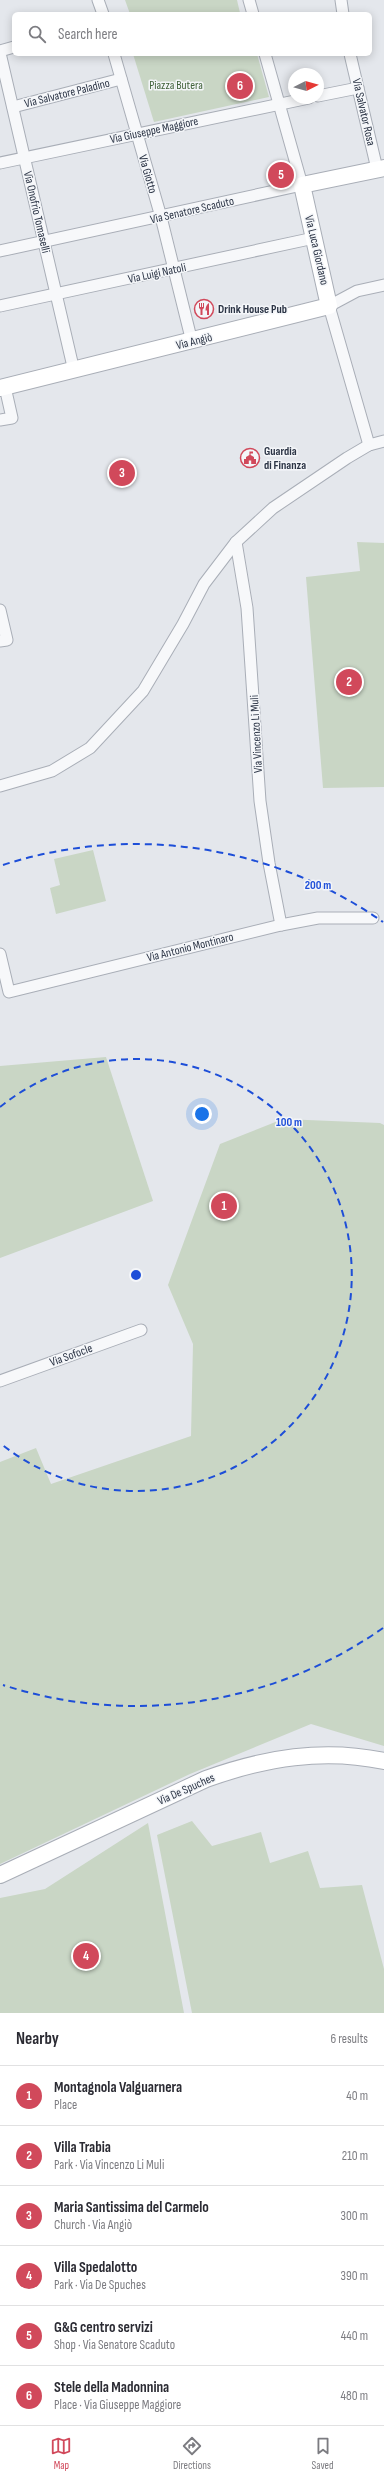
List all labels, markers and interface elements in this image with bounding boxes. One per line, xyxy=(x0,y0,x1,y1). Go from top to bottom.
search box xyxy=(12,12,372,56)
icon: search xyxy=(26,23,48,45)
text: Search here xyxy=(58,25,118,44)
north arrow xyxy=(288,68,324,104)
pin: 6 xyxy=(227,71,253,101)
street label: Via Salvatore Paladino xyxy=(23,76,111,111)
street label: Via Salvator Rosa xyxy=(349,77,379,147)
park label: Piazza Butera xyxy=(149,78,203,93)
street label: Via Giuseppe Maggiore xyxy=(109,114,200,147)
street label: Via Giotto xyxy=(135,153,160,195)
pin: 5 xyxy=(268,160,294,190)
street label: Via Onofrio Tomaselli xyxy=(20,170,53,255)
street label: Via Senatore Scaduto xyxy=(149,194,235,227)
street label: Via Luca Giordano xyxy=(301,214,332,286)
street label: Via Luigi Natoli xyxy=(127,260,187,287)
restaurant icon: Drink House Pub xyxy=(193,298,215,320)
place label: Drink House Pub xyxy=(218,302,287,317)
street label: Via Angiò xyxy=(175,330,214,353)
place label: Guardia di Finanza xyxy=(264,444,306,473)
public building icon: Guardia di Finanza xyxy=(239,447,261,469)
pin: 3 xyxy=(109,458,135,488)
pin: 2 xyxy=(336,667,362,697)
street label: Via Vincenzo Li Muli xyxy=(247,695,266,773)
text: 200 m xyxy=(305,878,331,893)
street label: Via Antonio Montinaro xyxy=(145,929,235,965)
your location xyxy=(192,1104,212,1124)
text: 100 m xyxy=(276,1115,302,1130)
pin: 1 xyxy=(211,1191,237,1221)
centre of rings xyxy=(129,1268,143,1282)
street label: Via Sofocle xyxy=(48,1341,95,1370)
street label: Via De Spuches xyxy=(155,1770,217,1809)
pin: 4 xyxy=(73,1941,99,1971)
text: Nearby xyxy=(16,2029,59,2049)
text: 6 results xyxy=(330,2031,368,2047)
text: Montagnola Valguarnera xyxy=(54,2078,182,2097)
text: 1 xyxy=(26,2088,32,2104)
text: 40 m xyxy=(346,2088,368,2104)
text: Place xyxy=(54,2097,77,2113)
text: Villa Trabia xyxy=(54,2138,111,2157)
text: 2 xyxy=(26,2148,32,2164)
text: 210 m xyxy=(342,2148,368,2164)
text: Park · Via Vincenzo Li Muli xyxy=(54,2157,164,2173)
text: Maria Santissima del Carmelo xyxy=(54,2198,209,2217)
text: 3 xyxy=(26,2208,32,2224)
text: 300 m xyxy=(341,2208,368,2224)
text: Church · Via Angiò xyxy=(54,2217,132,2233)
text: Villa Spedalotto xyxy=(54,2258,137,2277)
text: 4 xyxy=(26,2268,32,2284)
text: 390 m xyxy=(341,2268,368,2284)
text: Park · Via De Spuches xyxy=(54,2277,146,2293)
text: G&G centro servizi xyxy=(54,2318,153,2337)
text: 5 xyxy=(26,2328,32,2344)
text: 440 m xyxy=(341,2328,368,2344)
text: Shop · Via Senatore Scaduto xyxy=(54,2337,175,2353)
text: Stele della Madonnina xyxy=(54,2378,169,2397)
text: 6 xyxy=(26,2388,32,2404)
text: 480 m xyxy=(341,2388,368,2404)
text: Place · Via Giuseppe Maggiore xyxy=(54,2397,181,2413)
tab: Map xyxy=(50,2435,72,2472)
tab: Directions xyxy=(173,2435,211,2472)
tab: Saved xyxy=(312,2435,334,2472)

